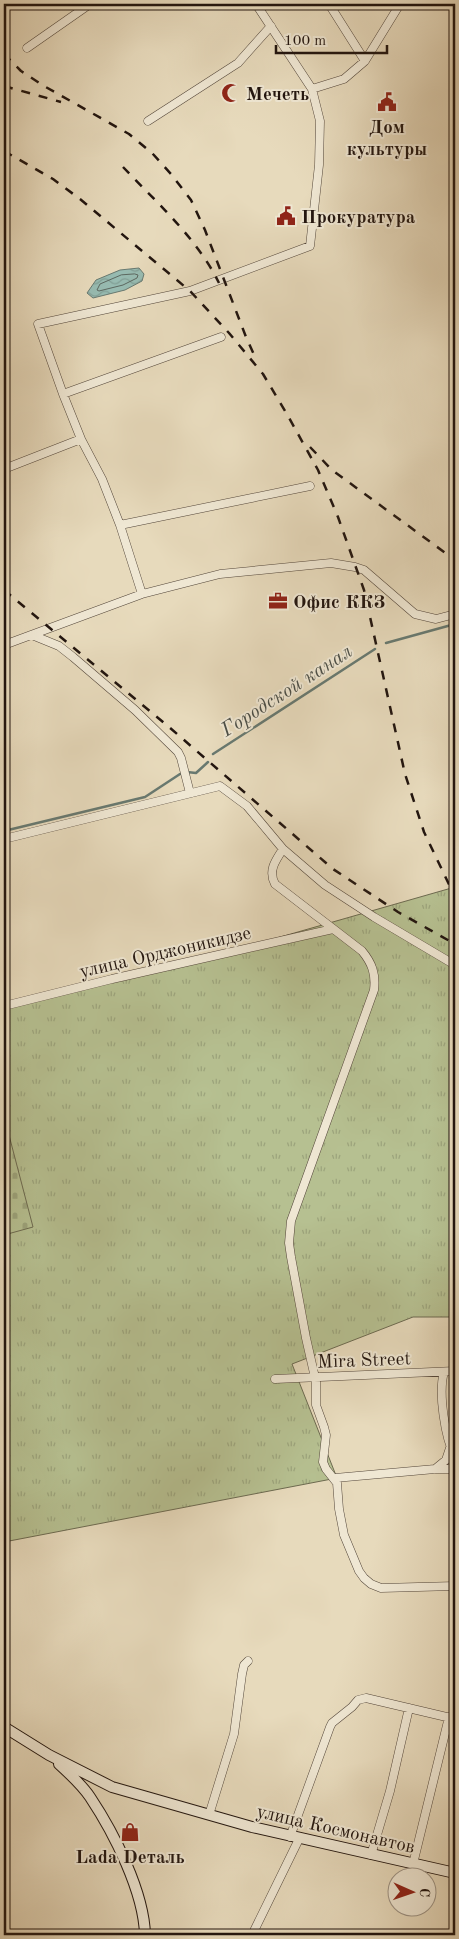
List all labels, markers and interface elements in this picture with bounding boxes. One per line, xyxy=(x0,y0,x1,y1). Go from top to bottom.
scale bar xyxy=(276,22,388,54)
text: 100 m xyxy=(284,34,326,49)
mosque icon: Мечеть xyxy=(220,82,242,104)
place label: Мечеть xyxy=(246,86,309,105)
public building icon: Дом культуры xyxy=(376,91,398,113)
place label: Дом культуры xyxy=(347,119,427,160)
public building icon: Прокуратура xyxy=(275,205,297,227)
place label: Прокуратура xyxy=(301,209,416,228)
office icon: Офис ККЗ xyxy=(267,590,289,612)
place label: Офис ККЗ xyxy=(293,594,385,613)
water label: Городской канал xyxy=(217,642,356,742)
street label: улица Орджоникидзе xyxy=(78,924,253,982)
street label: Mira Street xyxy=(317,1350,411,1373)
street label: улица Космонавтов xyxy=(254,1803,417,1858)
shop icon: Lada Dеталь xyxy=(119,1821,141,1843)
place label: Lada Dеталь xyxy=(75,1849,185,1868)
north arrow xyxy=(386,1866,436,1916)
text: С xyxy=(417,1888,431,1897)

